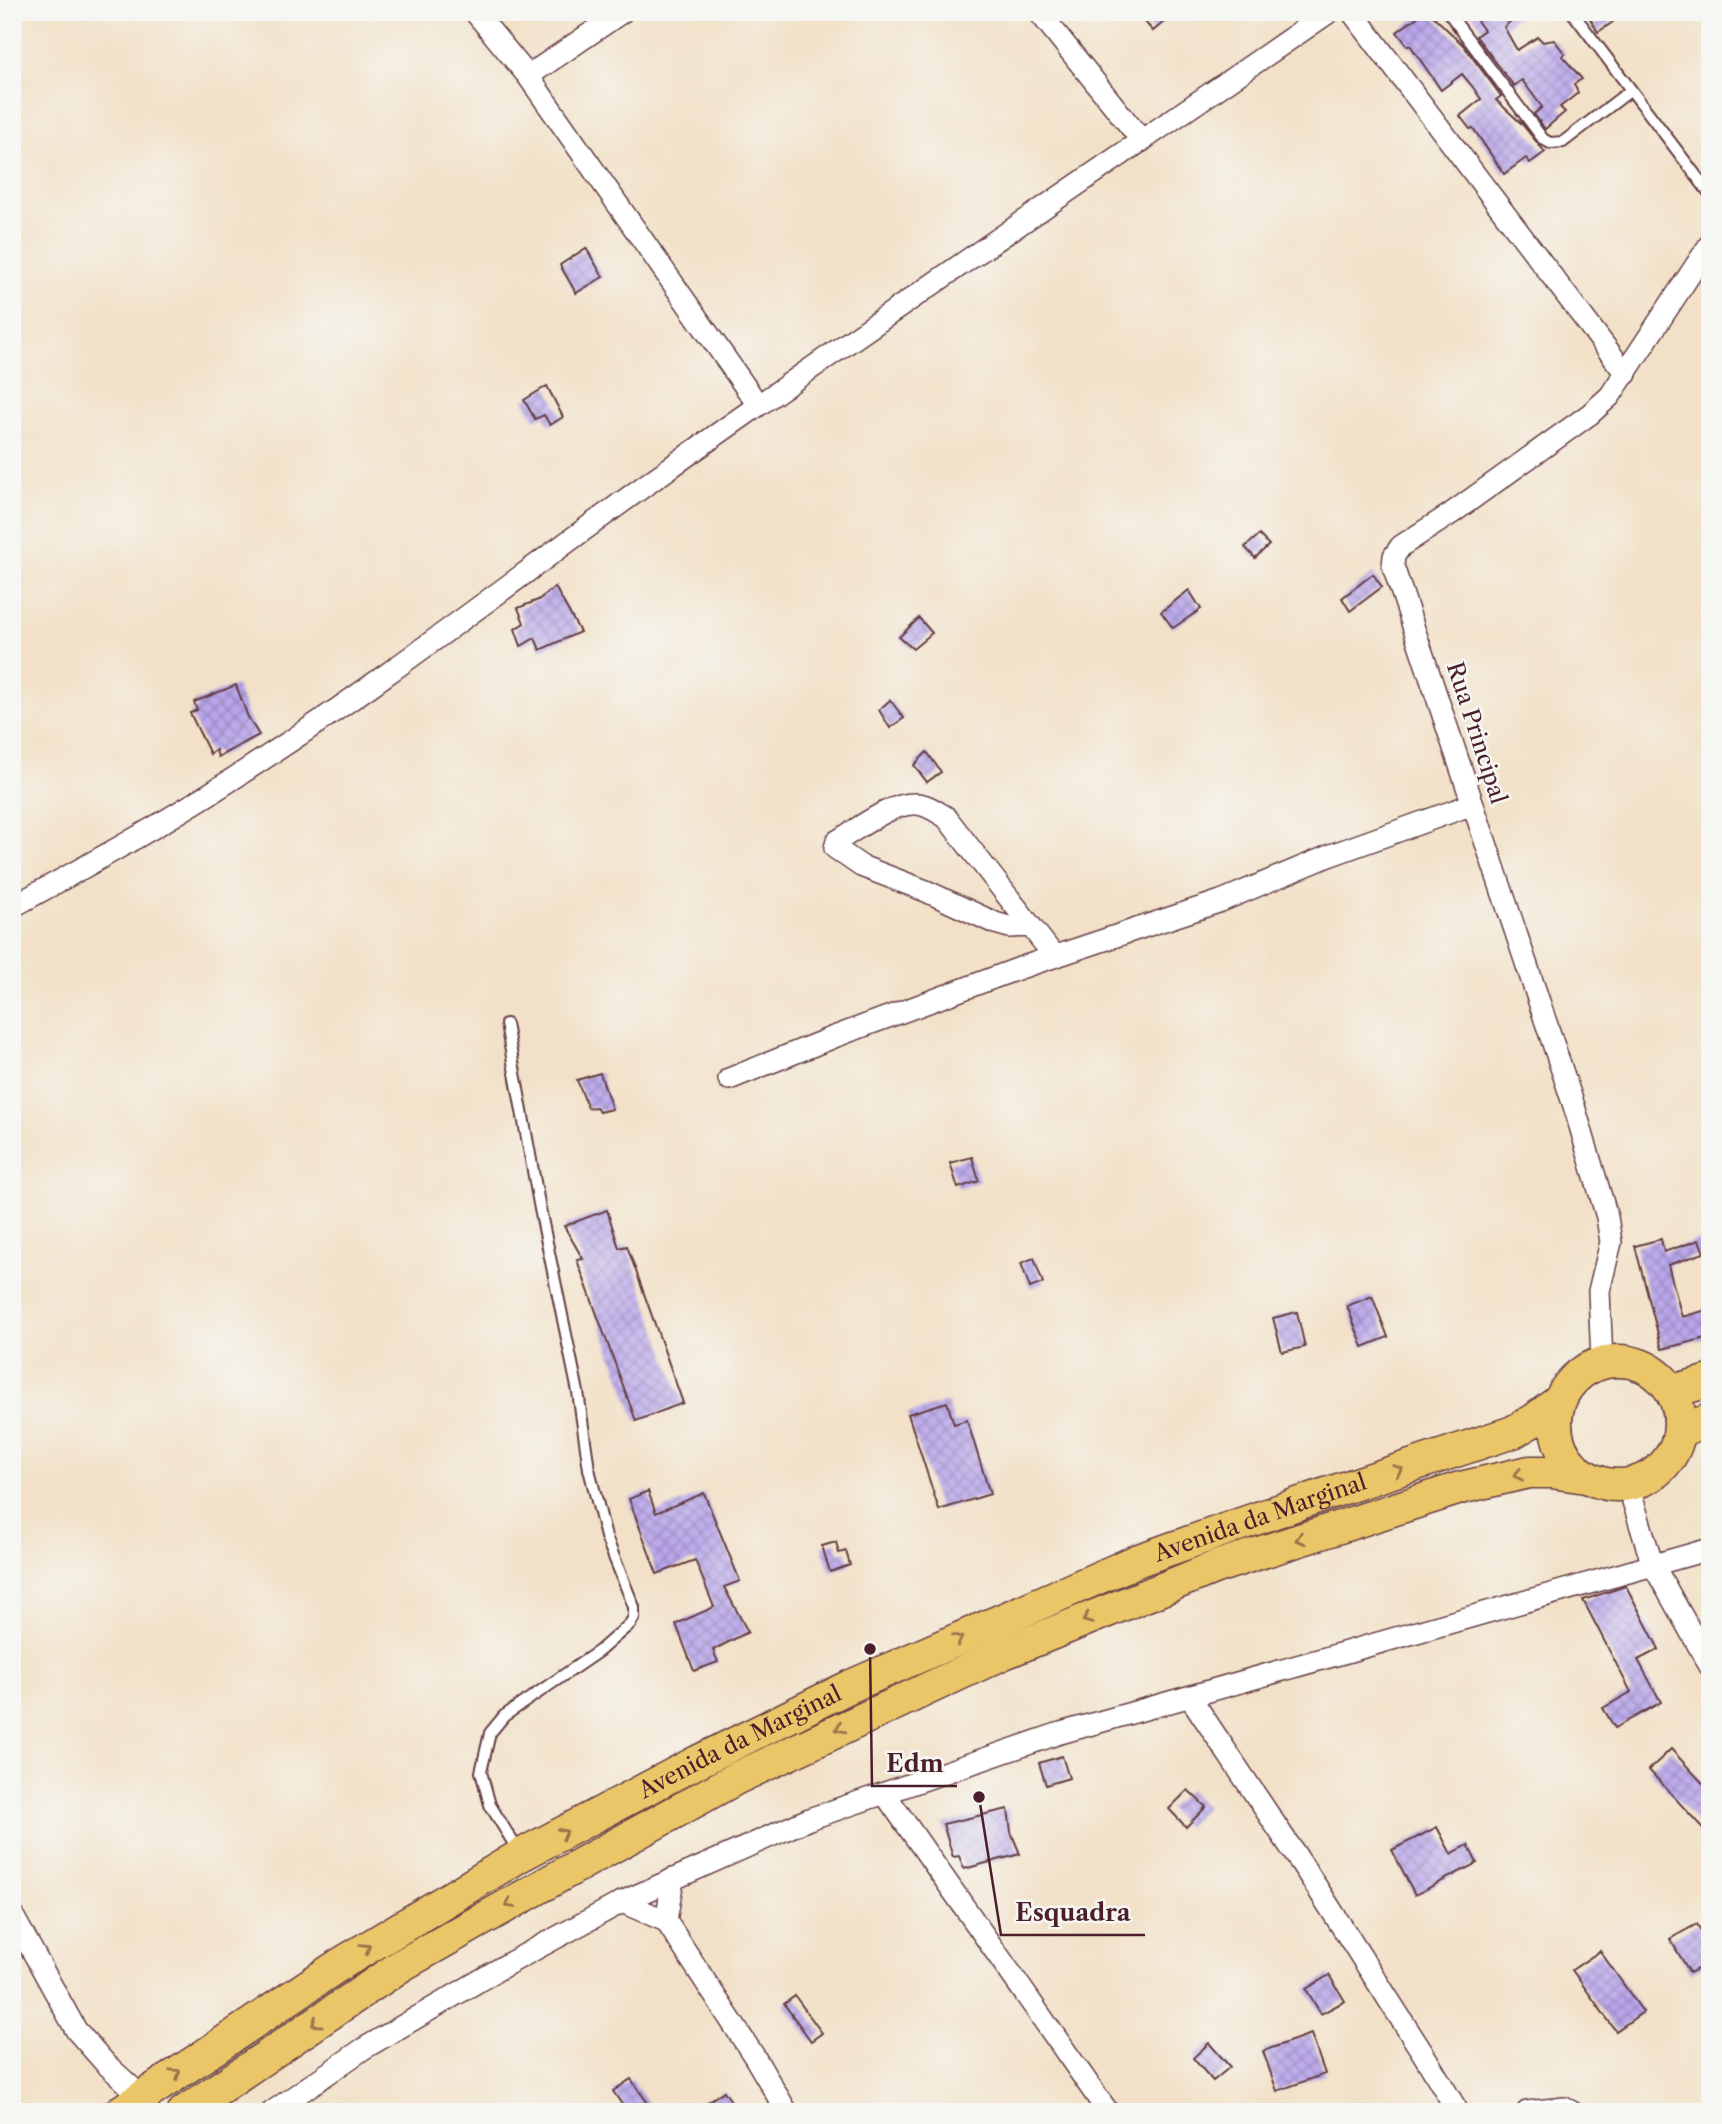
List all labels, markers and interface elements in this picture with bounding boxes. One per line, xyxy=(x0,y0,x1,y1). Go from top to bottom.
street label: Rua Principal xyxy=(1441,659,1513,808)
one-way arrow xyxy=(1391,1464,1404,1478)
one-way arrow xyxy=(1512,1466,1524,1481)
street label: Avenida da Marginal xyxy=(1149,1468,1370,1568)
one-way arrow xyxy=(1295,1531,1307,1545)
one-way arrow xyxy=(1082,1610,1094,1624)
one-way arrow xyxy=(951,1633,963,1647)
street label: Avenida da Marginal xyxy=(633,1679,846,1805)
one-way arrow xyxy=(835,1720,847,1734)
callout: Edm xyxy=(872,1741,957,1786)
text: Edm xyxy=(886,1749,944,1778)
one-way arrow xyxy=(555,1828,568,1842)
callout: Esquadra xyxy=(1001,1890,1145,1935)
one-way arrow xyxy=(504,1896,517,1909)
text: Esquadra xyxy=(1015,1898,1132,1927)
one-way arrow xyxy=(359,1943,372,1956)
one-way arrow xyxy=(311,2015,324,2027)
one-way arrow xyxy=(169,2069,182,2082)

